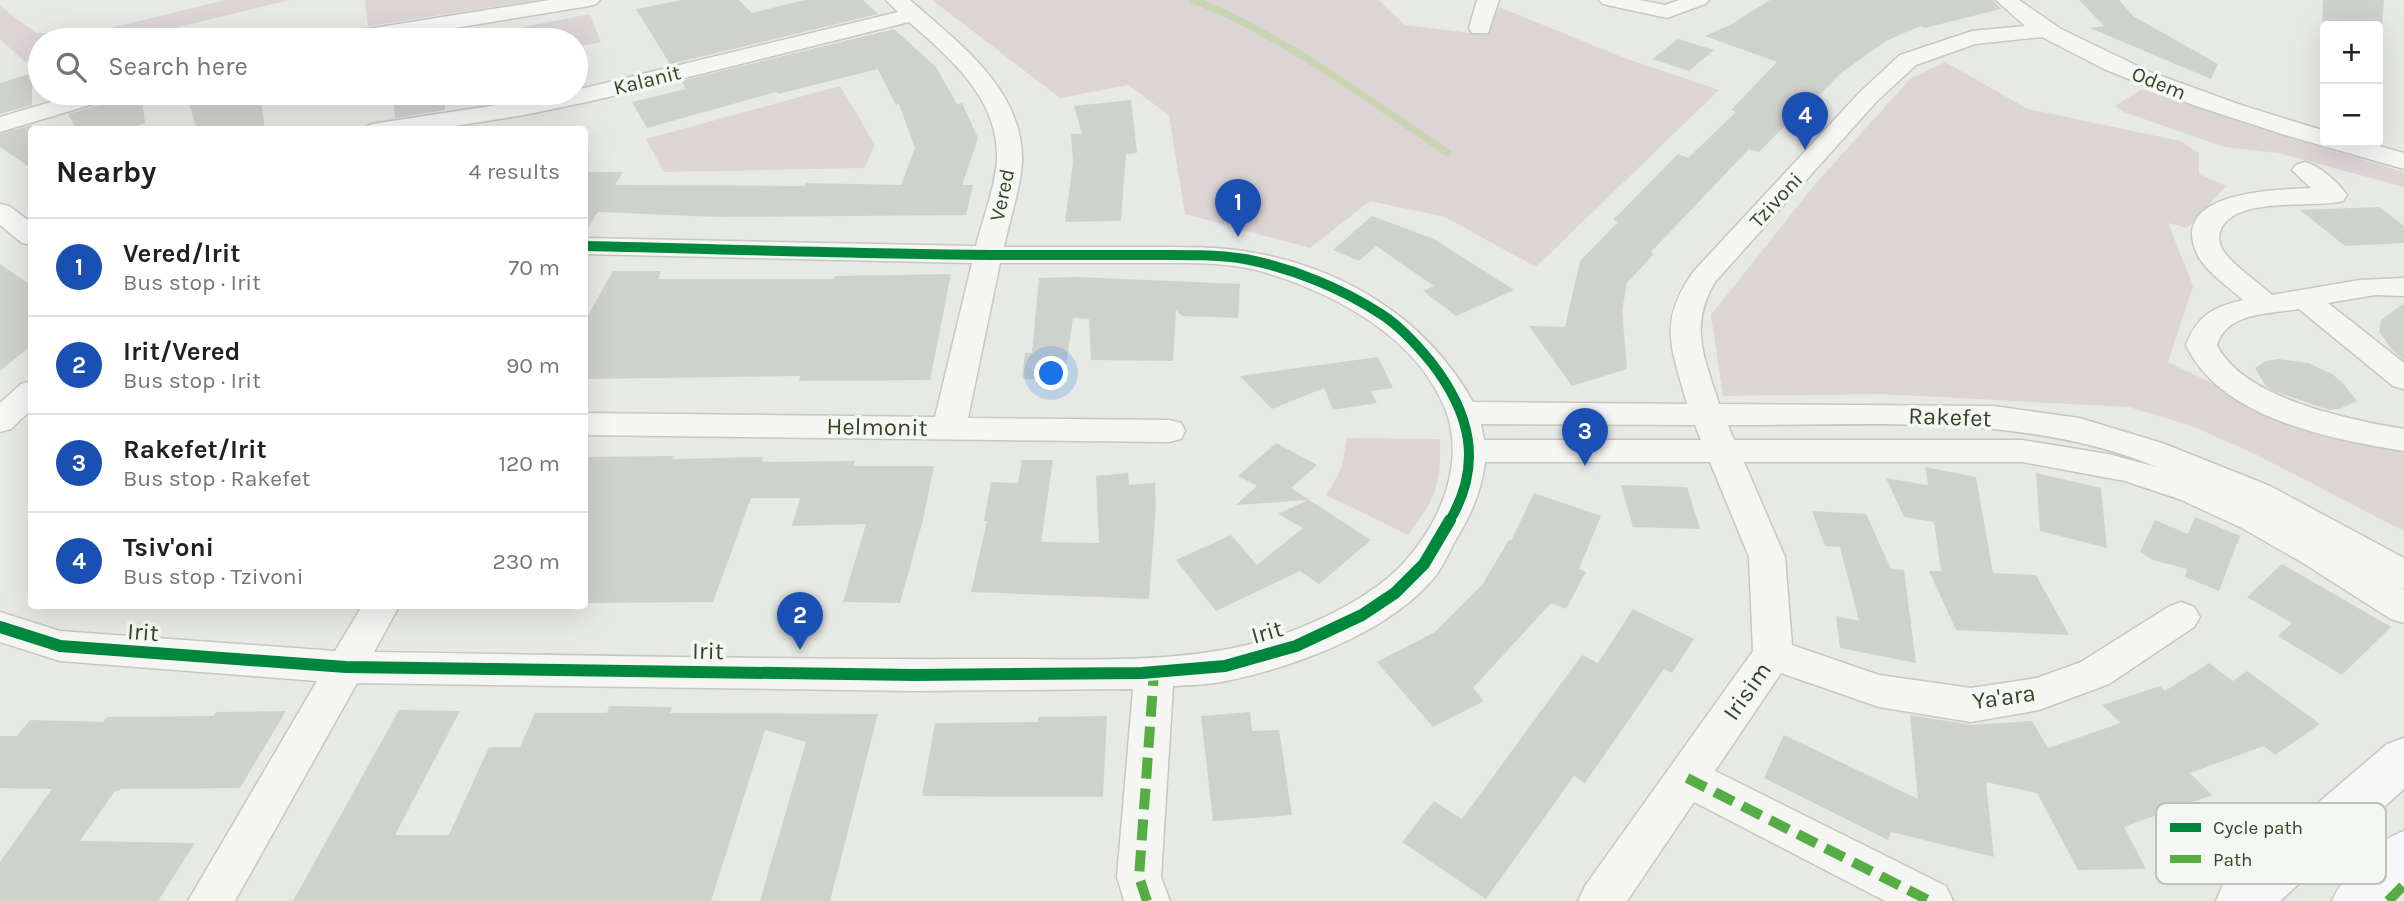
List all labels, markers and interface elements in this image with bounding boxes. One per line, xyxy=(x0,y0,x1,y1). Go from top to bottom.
map controls xyxy=(2320,21,2383,147)
button: + xyxy=(2320,21,2383,84)
search box xyxy=(28,28,588,105)
icon: search xyxy=(52,48,90,86)
text: Search here xyxy=(108,51,248,82)
street label: Kalanit xyxy=(611,60,683,100)
street label: Odem xyxy=(2128,61,2190,105)
button: − xyxy=(2320,84,2383,147)
pin: 4 xyxy=(1782,92,1828,150)
text: Nearby xyxy=(56,154,156,190)
text: 4 results xyxy=(468,158,560,185)
street label: Vered xyxy=(985,167,1019,223)
street label: Tzivoni xyxy=(1745,167,1807,233)
pin: 1 xyxy=(1215,179,1261,237)
text: Vered/Irit xyxy=(123,238,241,269)
text: 1 xyxy=(75,254,83,281)
text: 70 m xyxy=(509,254,560,281)
text: Bus stop · Irit xyxy=(123,269,261,296)
text: Irit/Vered xyxy=(123,336,241,367)
text: 2 xyxy=(72,352,86,379)
text: 90 m xyxy=(506,352,560,379)
your location xyxy=(1034,356,1068,390)
text: Bus stop · Irit xyxy=(123,367,261,394)
street label: Rakefet xyxy=(1908,402,1992,432)
pin: 3 xyxy=(1562,408,1608,466)
street label: Helmonit xyxy=(826,412,928,442)
text: Rakefet/Irit xyxy=(123,434,267,465)
text: 3 xyxy=(72,450,86,477)
text: 120 m xyxy=(498,450,560,477)
text: Bus stop · Rakefet xyxy=(123,465,310,492)
text: Tsiv'oni xyxy=(123,532,214,563)
text: 4 xyxy=(72,548,86,575)
text: 230 m xyxy=(492,548,560,575)
text: Bus stop · Tzivoni xyxy=(123,563,304,590)
pin: 2 xyxy=(777,592,823,650)
street label: Irit xyxy=(1248,614,1286,650)
street label: Irit xyxy=(126,617,160,647)
street label: Irit xyxy=(692,637,724,665)
street label: Irisim xyxy=(1717,656,1777,726)
street label: Ya'ara xyxy=(1971,679,2037,715)
legend xyxy=(2156,803,2386,884)
text: Cycle path xyxy=(2213,817,2303,839)
text: Path xyxy=(2213,849,2253,871)

